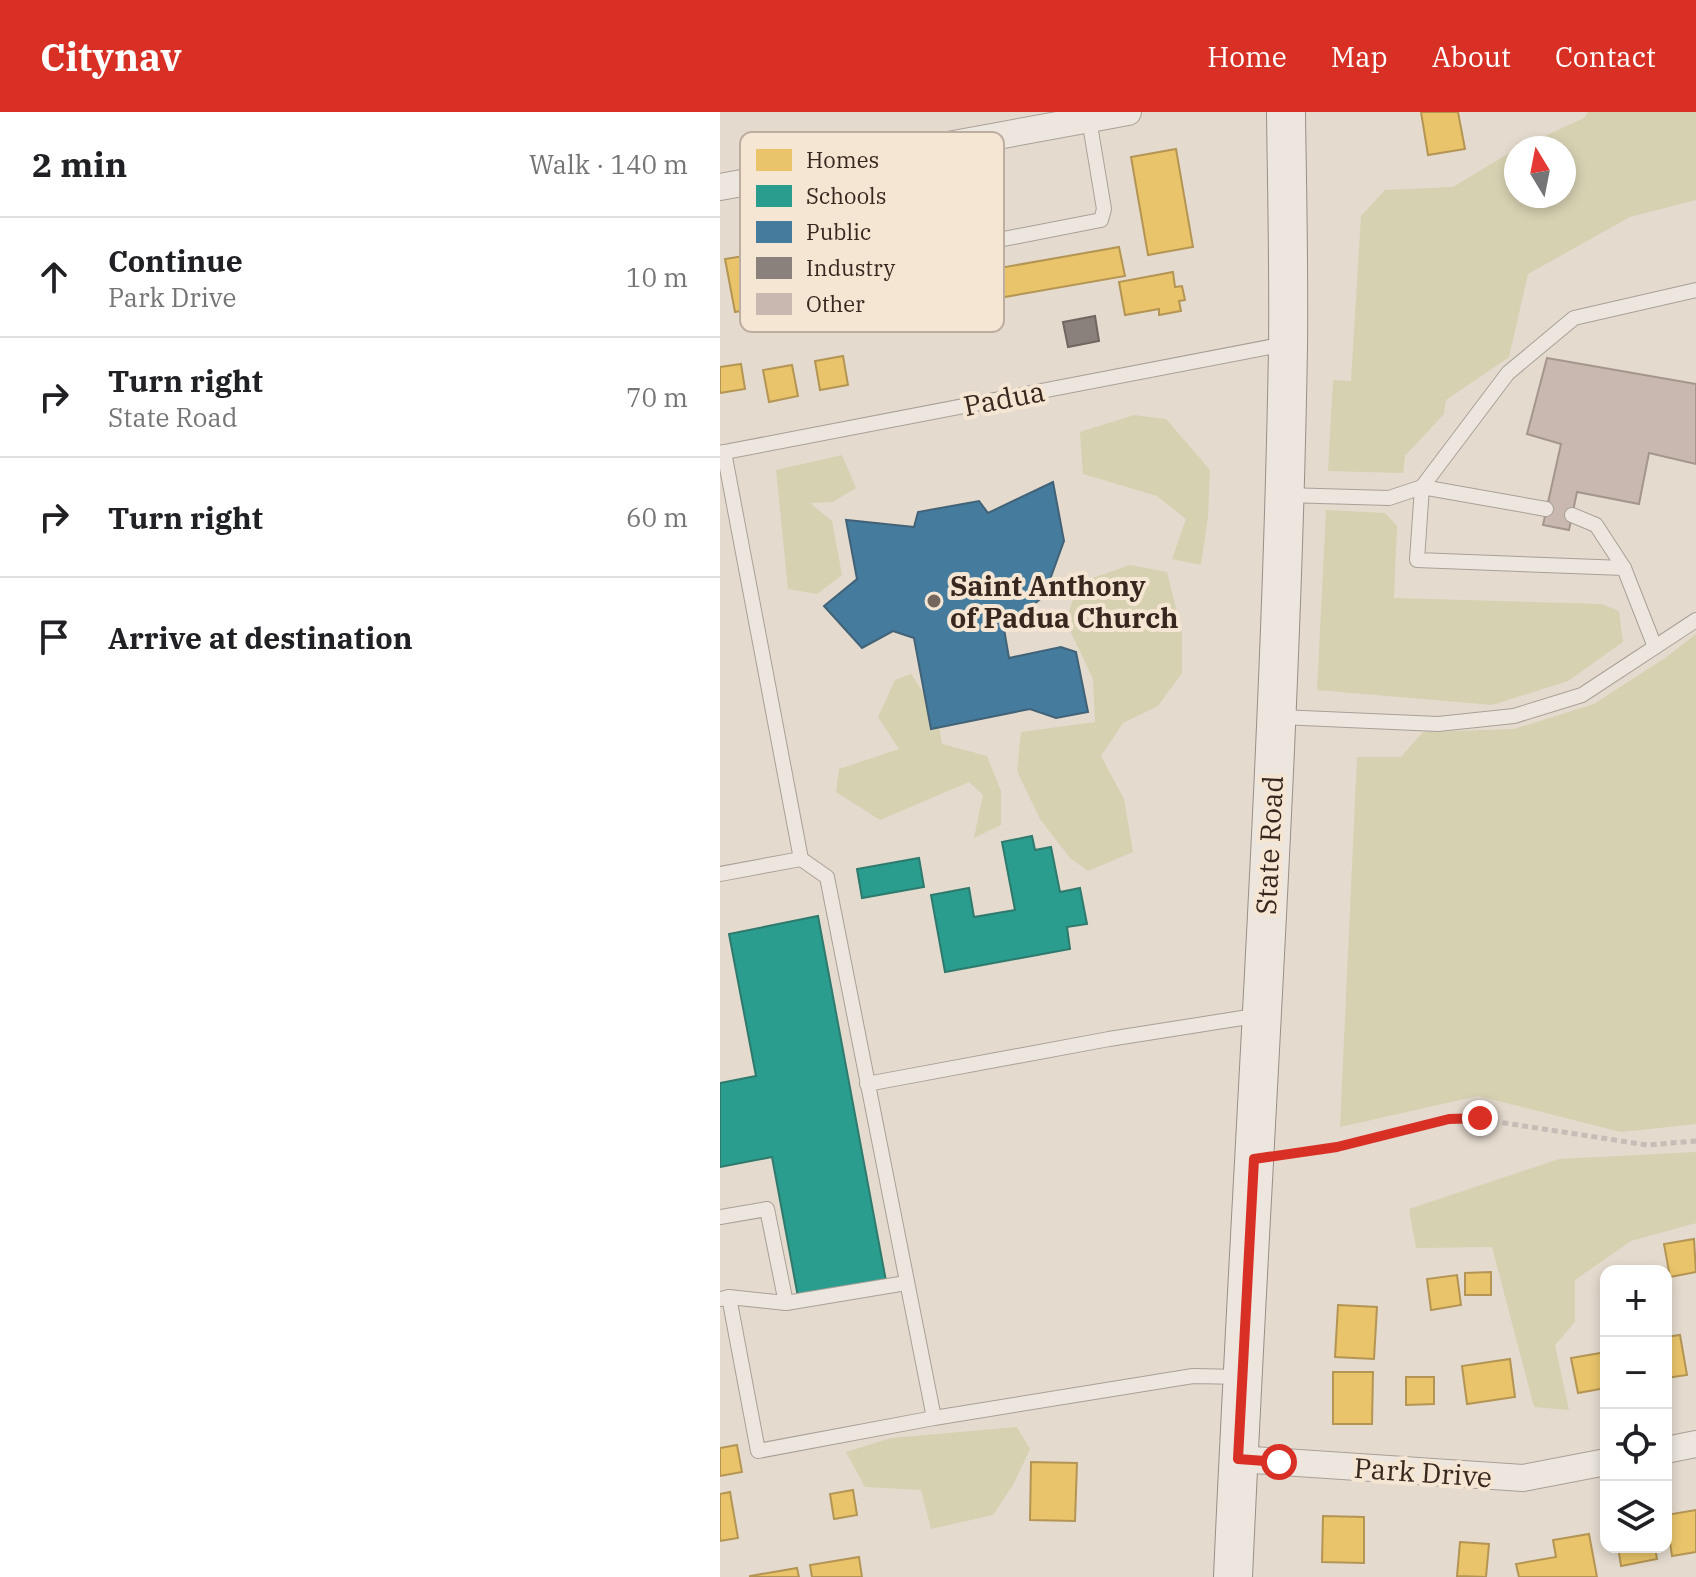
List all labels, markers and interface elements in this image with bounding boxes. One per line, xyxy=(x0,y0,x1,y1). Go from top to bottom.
text: Citynav xyxy=(40,32,182,81)
text: Home xyxy=(1207,38,1287,75)
text: Map xyxy=(1331,38,1388,75)
text: About xyxy=(1432,38,1511,75)
text: Contact xyxy=(1555,38,1656,75)
legend xyxy=(740,132,1004,332)
north arrow xyxy=(1504,136,1576,208)
text: 2 min xyxy=(32,142,127,186)
text: Homes xyxy=(806,145,879,174)
text: Walk · 140 m xyxy=(529,147,688,181)
text: Schools xyxy=(806,181,886,210)
text: Public xyxy=(806,217,871,246)
text: Continue xyxy=(108,241,243,280)
text: Industry xyxy=(806,253,895,282)
icon: ahead xyxy=(32,255,76,299)
text: 10 m xyxy=(626,260,688,294)
text: Park Drive xyxy=(108,280,236,314)
text: Other xyxy=(806,289,865,318)
text: Turn right xyxy=(108,361,263,400)
street label: Padua xyxy=(960,372,1048,424)
icon: right xyxy=(32,375,76,419)
text: 70 m xyxy=(626,380,688,414)
text: State Road xyxy=(108,400,238,434)
icon: right xyxy=(32,495,76,539)
text: Turn right xyxy=(108,498,263,537)
text: 60 m xyxy=(626,500,688,534)
place label: Saint Anthony of Padua Church xyxy=(950,567,1178,636)
marker: Saint Anthony of Padua Church xyxy=(925,592,943,610)
icon: arrive xyxy=(32,615,76,659)
text: Arrive at destination xyxy=(108,618,413,657)
street label: State Road xyxy=(1247,774,1291,916)
route end xyxy=(1462,1100,1498,1136)
map controls xyxy=(1600,1265,1672,1553)
button: + xyxy=(1600,1265,1672,1337)
button: − xyxy=(1600,1337,1672,1409)
button: locate xyxy=(1600,1409,1672,1481)
route start xyxy=(1261,1444,1297,1480)
street label: Park Drive xyxy=(1353,1449,1493,1495)
button: layers xyxy=(1600,1481,1672,1553)

